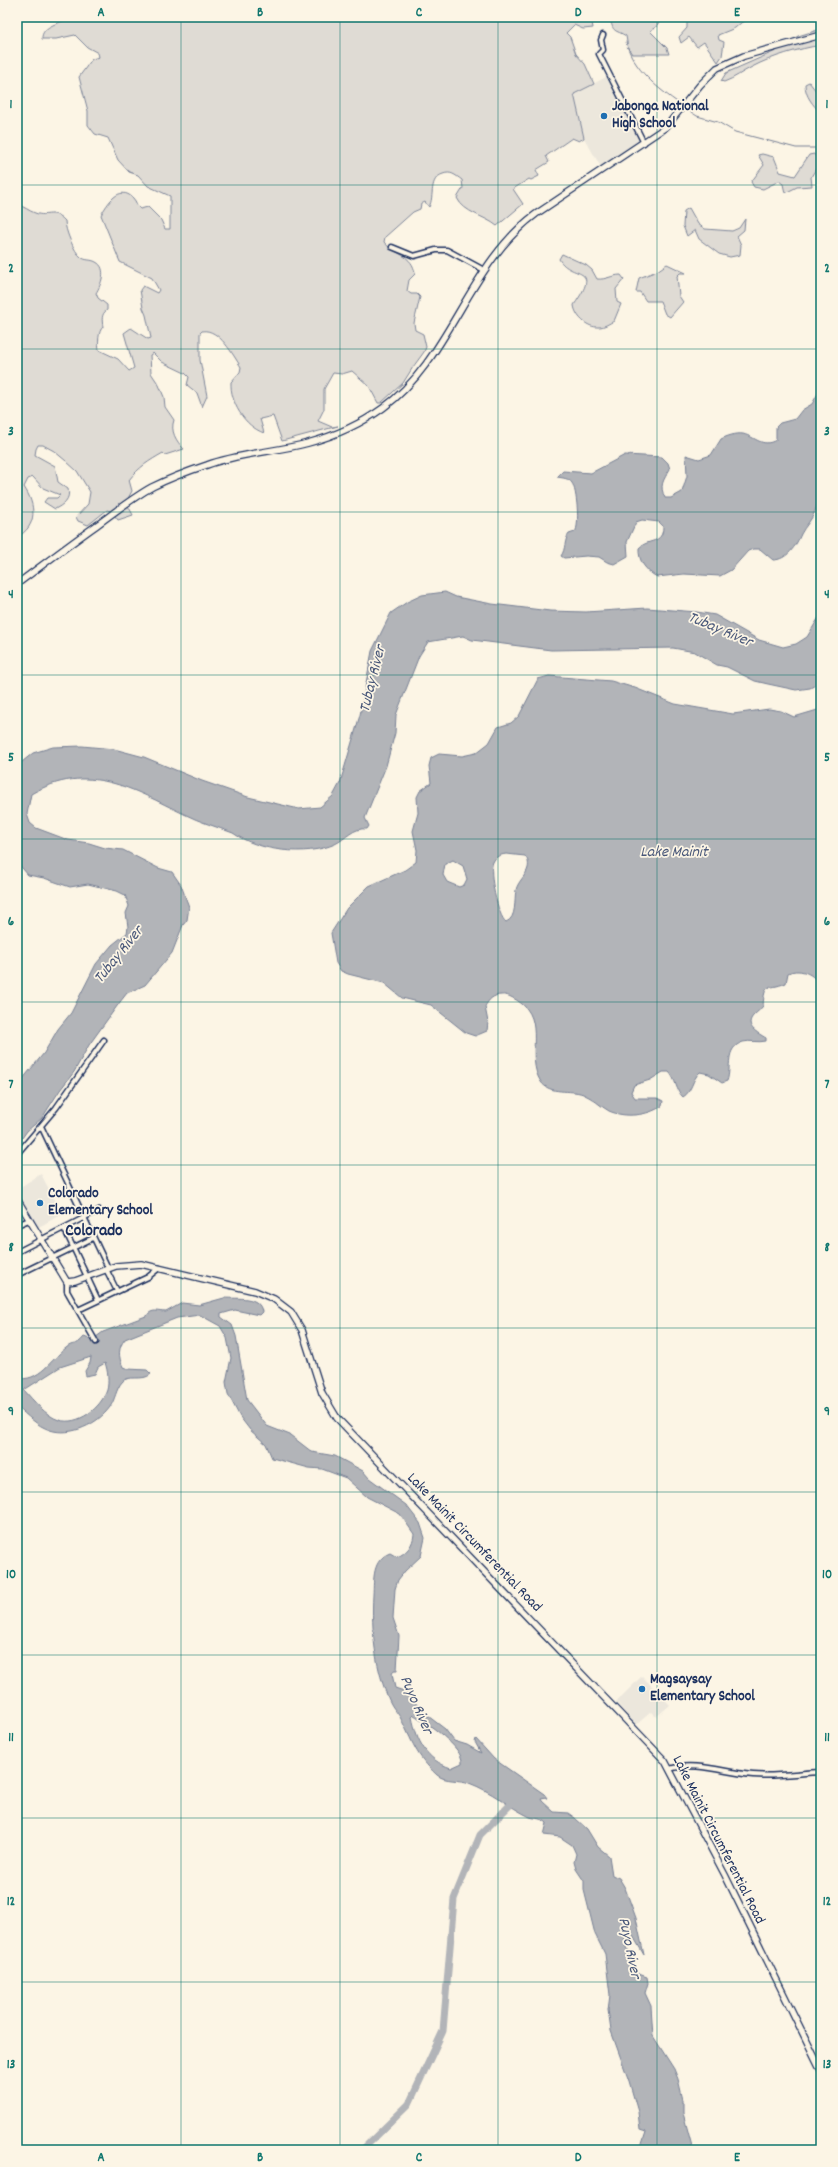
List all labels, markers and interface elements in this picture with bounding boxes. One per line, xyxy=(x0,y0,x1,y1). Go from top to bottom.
text: A xyxy=(97,4,105,23)
text: B xyxy=(257,4,263,23)
text: C xyxy=(416,4,423,23)
text: D xyxy=(575,4,582,23)
text: E xyxy=(734,4,741,23)
text: 1 xyxy=(10,96,13,115)
place label: Jabonga National High School xyxy=(612,96,709,135)
text: 1 xyxy=(826,96,829,115)
marker: Jabonga National High School xyxy=(599,111,609,121)
text: 2 xyxy=(8,260,14,279)
text: 2 xyxy=(824,260,830,279)
text: 3 xyxy=(8,423,14,442)
text: 3 xyxy=(824,423,830,442)
text: 4 xyxy=(8,586,14,605)
text: 4 xyxy=(824,586,830,605)
water label: Tubay River xyxy=(684,606,758,655)
water label: Tubay River xyxy=(354,641,393,715)
text: 5 xyxy=(8,749,14,768)
text: 5 xyxy=(824,749,830,768)
water label: Lake Mainit xyxy=(640,841,710,864)
text: 6 xyxy=(8,913,15,932)
text: 6 xyxy=(824,913,831,932)
water label: Tubay River xyxy=(89,920,151,989)
text: 7 xyxy=(9,1076,14,1095)
text: 7 xyxy=(825,1076,830,1095)
place label: Colorado Elementary School xyxy=(48,1183,153,1222)
marker: Colorado Elementary School xyxy=(35,1198,45,1208)
district label: Colorado xyxy=(65,1220,123,1244)
text: 8 xyxy=(8,1239,14,1258)
text: 8 xyxy=(824,1239,830,1258)
text: 9 xyxy=(8,1403,14,1422)
text: 9 xyxy=(824,1403,830,1422)
street label: Lake Mainit Circumferential Road xyxy=(401,1468,547,1618)
text: 10 xyxy=(6,1566,16,1585)
text: 10 xyxy=(822,1566,832,1585)
place label: Magsaysay Elementary School xyxy=(650,1669,755,1708)
water label: Puyo River xyxy=(393,1672,439,1740)
marker: Magsaysay Elementary School xyxy=(637,1684,647,1694)
text: 11 xyxy=(8,1729,14,1748)
text: 11 xyxy=(824,1729,830,1748)
street label: Lake Mainit Circumferential Road xyxy=(666,1752,770,1928)
text: 12 xyxy=(7,1893,16,1912)
text: 12 xyxy=(823,1893,832,1912)
water label: Puyo River xyxy=(611,1915,647,1983)
text: 13 xyxy=(7,2056,16,2075)
text: 13 xyxy=(823,2056,832,2075)
text: A xyxy=(97,2149,105,2167)
text: B xyxy=(257,2149,263,2167)
text: C xyxy=(416,2149,423,2167)
text: D xyxy=(575,2149,582,2167)
text: E xyxy=(734,2149,741,2167)

